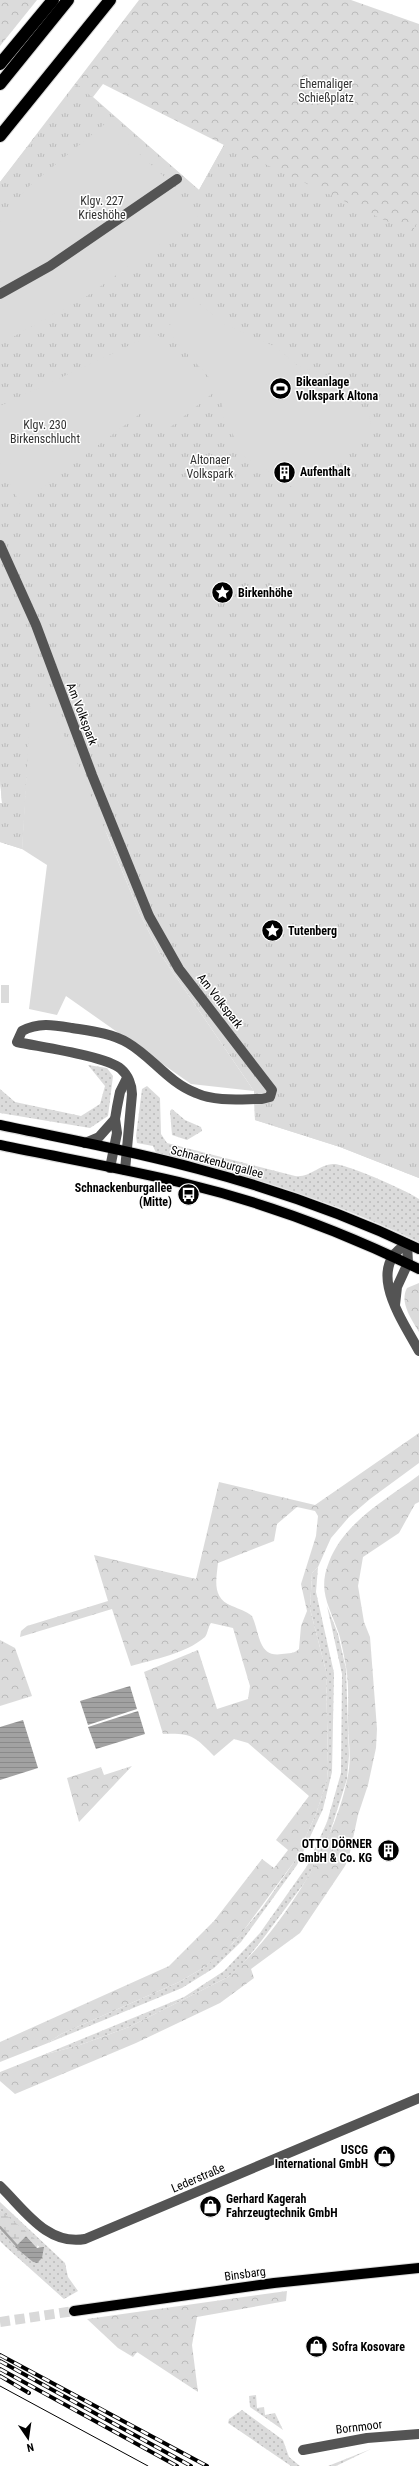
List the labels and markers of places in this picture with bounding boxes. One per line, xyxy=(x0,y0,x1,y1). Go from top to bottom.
place label: Bikeanlage Volkspark Altona xyxy=(296,375,378,403)
sports icon: Bikeanlage Volkspark Altona xyxy=(267,376,293,402)
building icon: Aufenthalt xyxy=(271,459,297,485)
place label: Aufenthalt xyxy=(300,465,351,479)
place icon: Birkenhöhe xyxy=(210,580,236,606)
place label: Birkenhöhe xyxy=(238,586,293,600)
place icon: Tutenberg xyxy=(259,918,285,944)
place label: Tutenberg xyxy=(288,924,337,938)
place label: Schnackenburgallee (Mitte) xyxy=(75,1181,172,1209)
bus stop icon: Schnackenburgallee (Mitte) xyxy=(175,1182,201,1208)
place label: OTTO DÖRNER GmbH & Co. KG xyxy=(298,1836,372,1865)
building icon: OTTO DÖRNER GmbH & Co. KG xyxy=(375,1838,401,1864)
place label: USCG International GmbH xyxy=(275,2143,368,2171)
shop icon: USCG International GmbH xyxy=(371,2144,397,2170)
place label: Gerhard Kagerah Fahrzeugtechnik GmbH xyxy=(226,2192,338,2220)
shop icon: Gerhard Kagerah Fahrzeugtechnik GmbH xyxy=(198,2193,224,2219)
shop icon: Sofra Kosovare xyxy=(304,2334,330,2360)
place label: Sofra Kosovare xyxy=(332,2340,405,2354)

